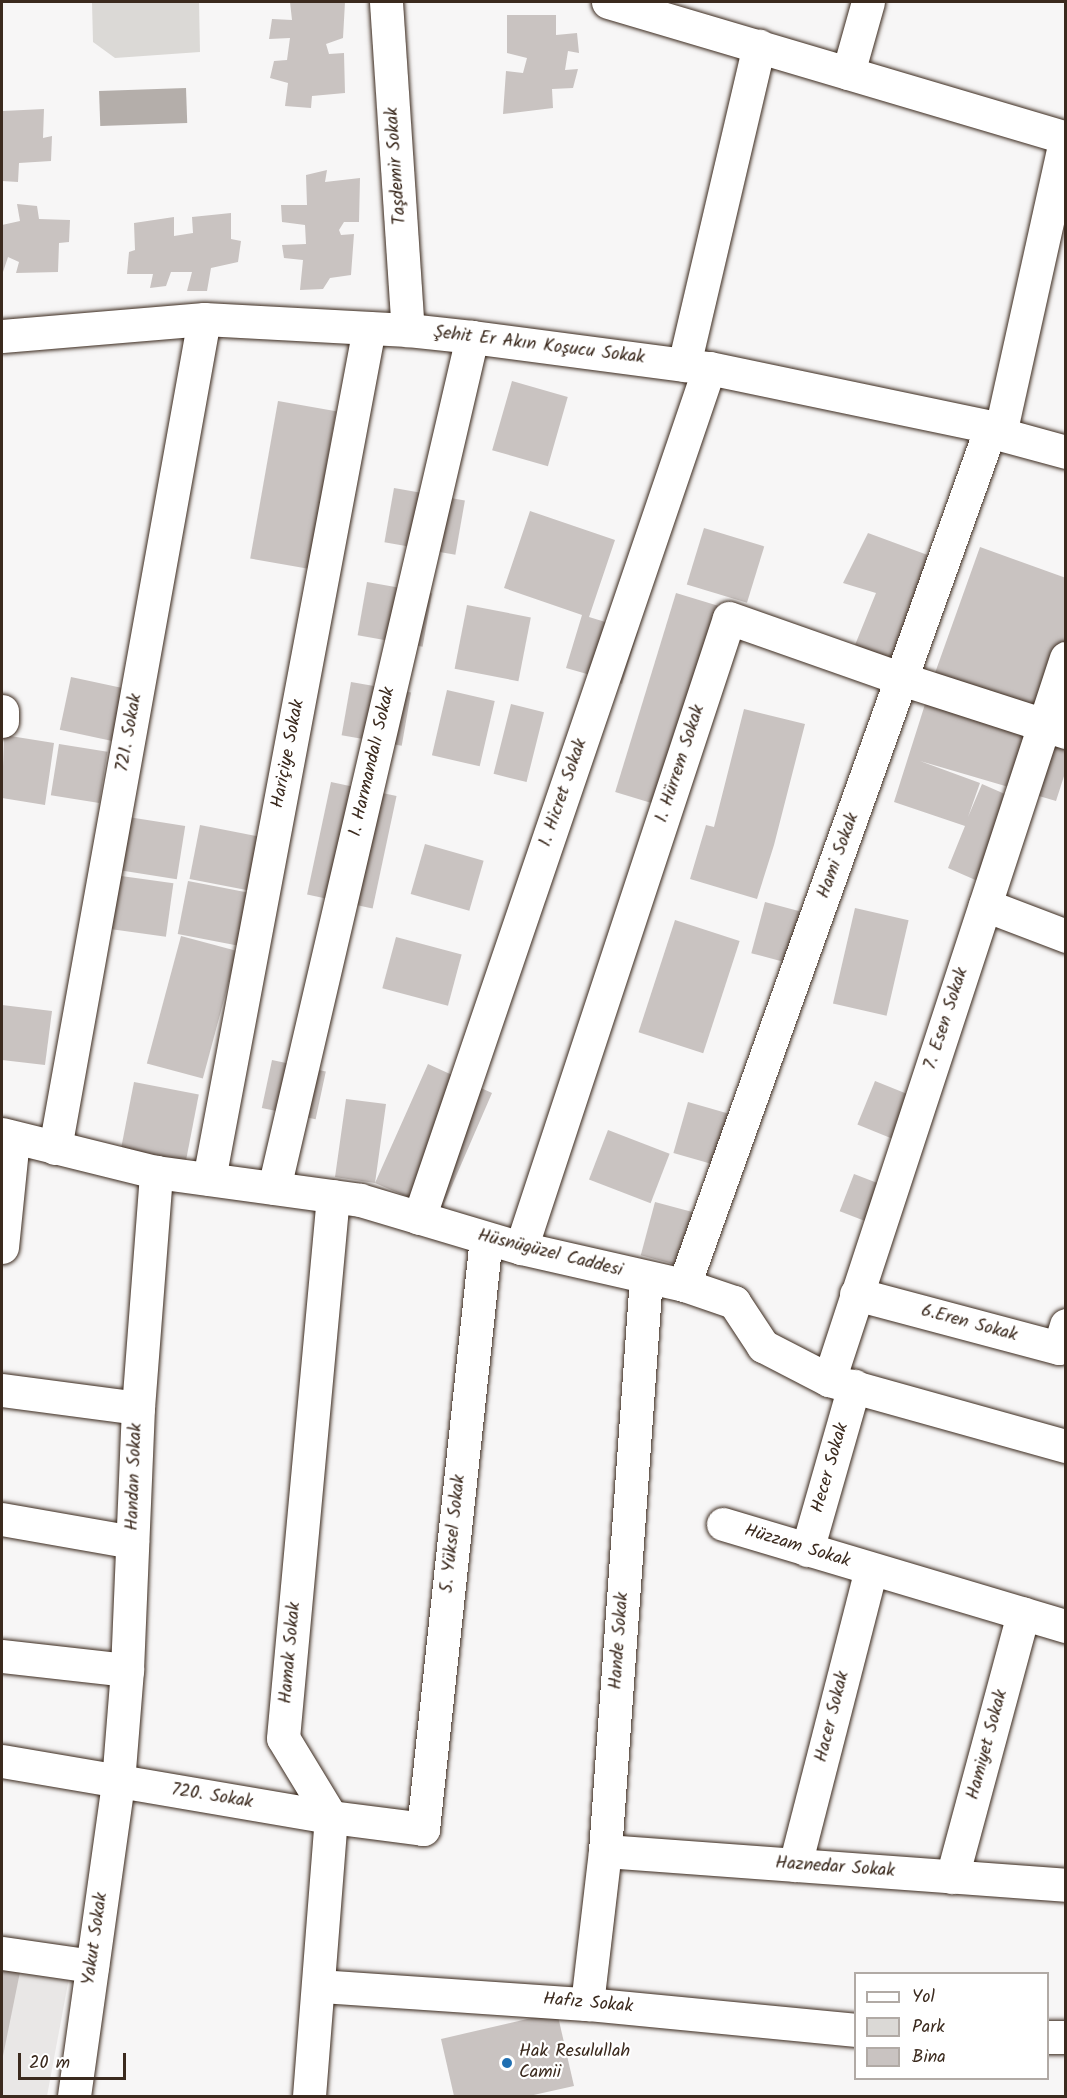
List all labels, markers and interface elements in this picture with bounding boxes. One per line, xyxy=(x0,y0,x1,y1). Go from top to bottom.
street label: Taşdemir Sokak xyxy=(382,107,412,225)
street label: Şehit Er Akın Koşucu Sokak xyxy=(432,322,646,370)
street label: 1. Harmandalı Sokak xyxy=(345,685,401,839)
street label: 721. Sokak xyxy=(113,692,147,774)
street label: Hariçiye Sokak xyxy=(268,698,310,810)
street label: 1. Hürrem Sokak xyxy=(652,702,710,826)
street label: 1. Hicret Sokak xyxy=(535,736,593,850)
street label: Hami Sokak xyxy=(814,810,864,902)
street label: 7. Esen Sokak xyxy=(920,965,974,1073)
street label: Hüsnügüzel Caddesi xyxy=(475,1226,625,1282)
street label: 6.Eren Sokak xyxy=(919,1301,1019,1347)
street label: Hecer Sokak xyxy=(808,1421,854,1515)
street label: Handan Sokak xyxy=(122,1423,148,1531)
street label: 5. Yüksel Sokak xyxy=(437,1474,471,1594)
street label: Hüzzam Sokak xyxy=(741,1521,853,1573)
street label: Hande Sokak xyxy=(606,1592,634,1690)
street label: Hamak Sokak xyxy=(276,1601,306,1705)
street label: Hacer Sokak xyxy=(811,1669,855,1765)
street label: Hamiyet Sokak xyxy=(963,1688,1013,1802)
street label: 720. Sokak xyxy=(170,1780,254,1814)
street label: Haznedar Sokak xyxy=(775,1853,895,1883)
street label: Yakut Sokak xyxy=(79,1891,113,1987)
legend xyxy=(854,1972,1049,2080)
text: Yol xyxy=(912,1983,935,2012)
street label: Hafız Sokak xyxy=(542,1989,634,2019)
text: Park xyxy=(912,2013,945,2042)
scale bar xyxy=(21,2041,129,2079)
place label: Hak Resulullah Camii xyxy=(519,2042,630,2084)
text: Bina xyxy=(912,2043,946,2072)
text: 20 m xyxy=(29,2049,70,2078)
marker: Hak Resulullah Camii xyxy=(500,2056,514,2070)

